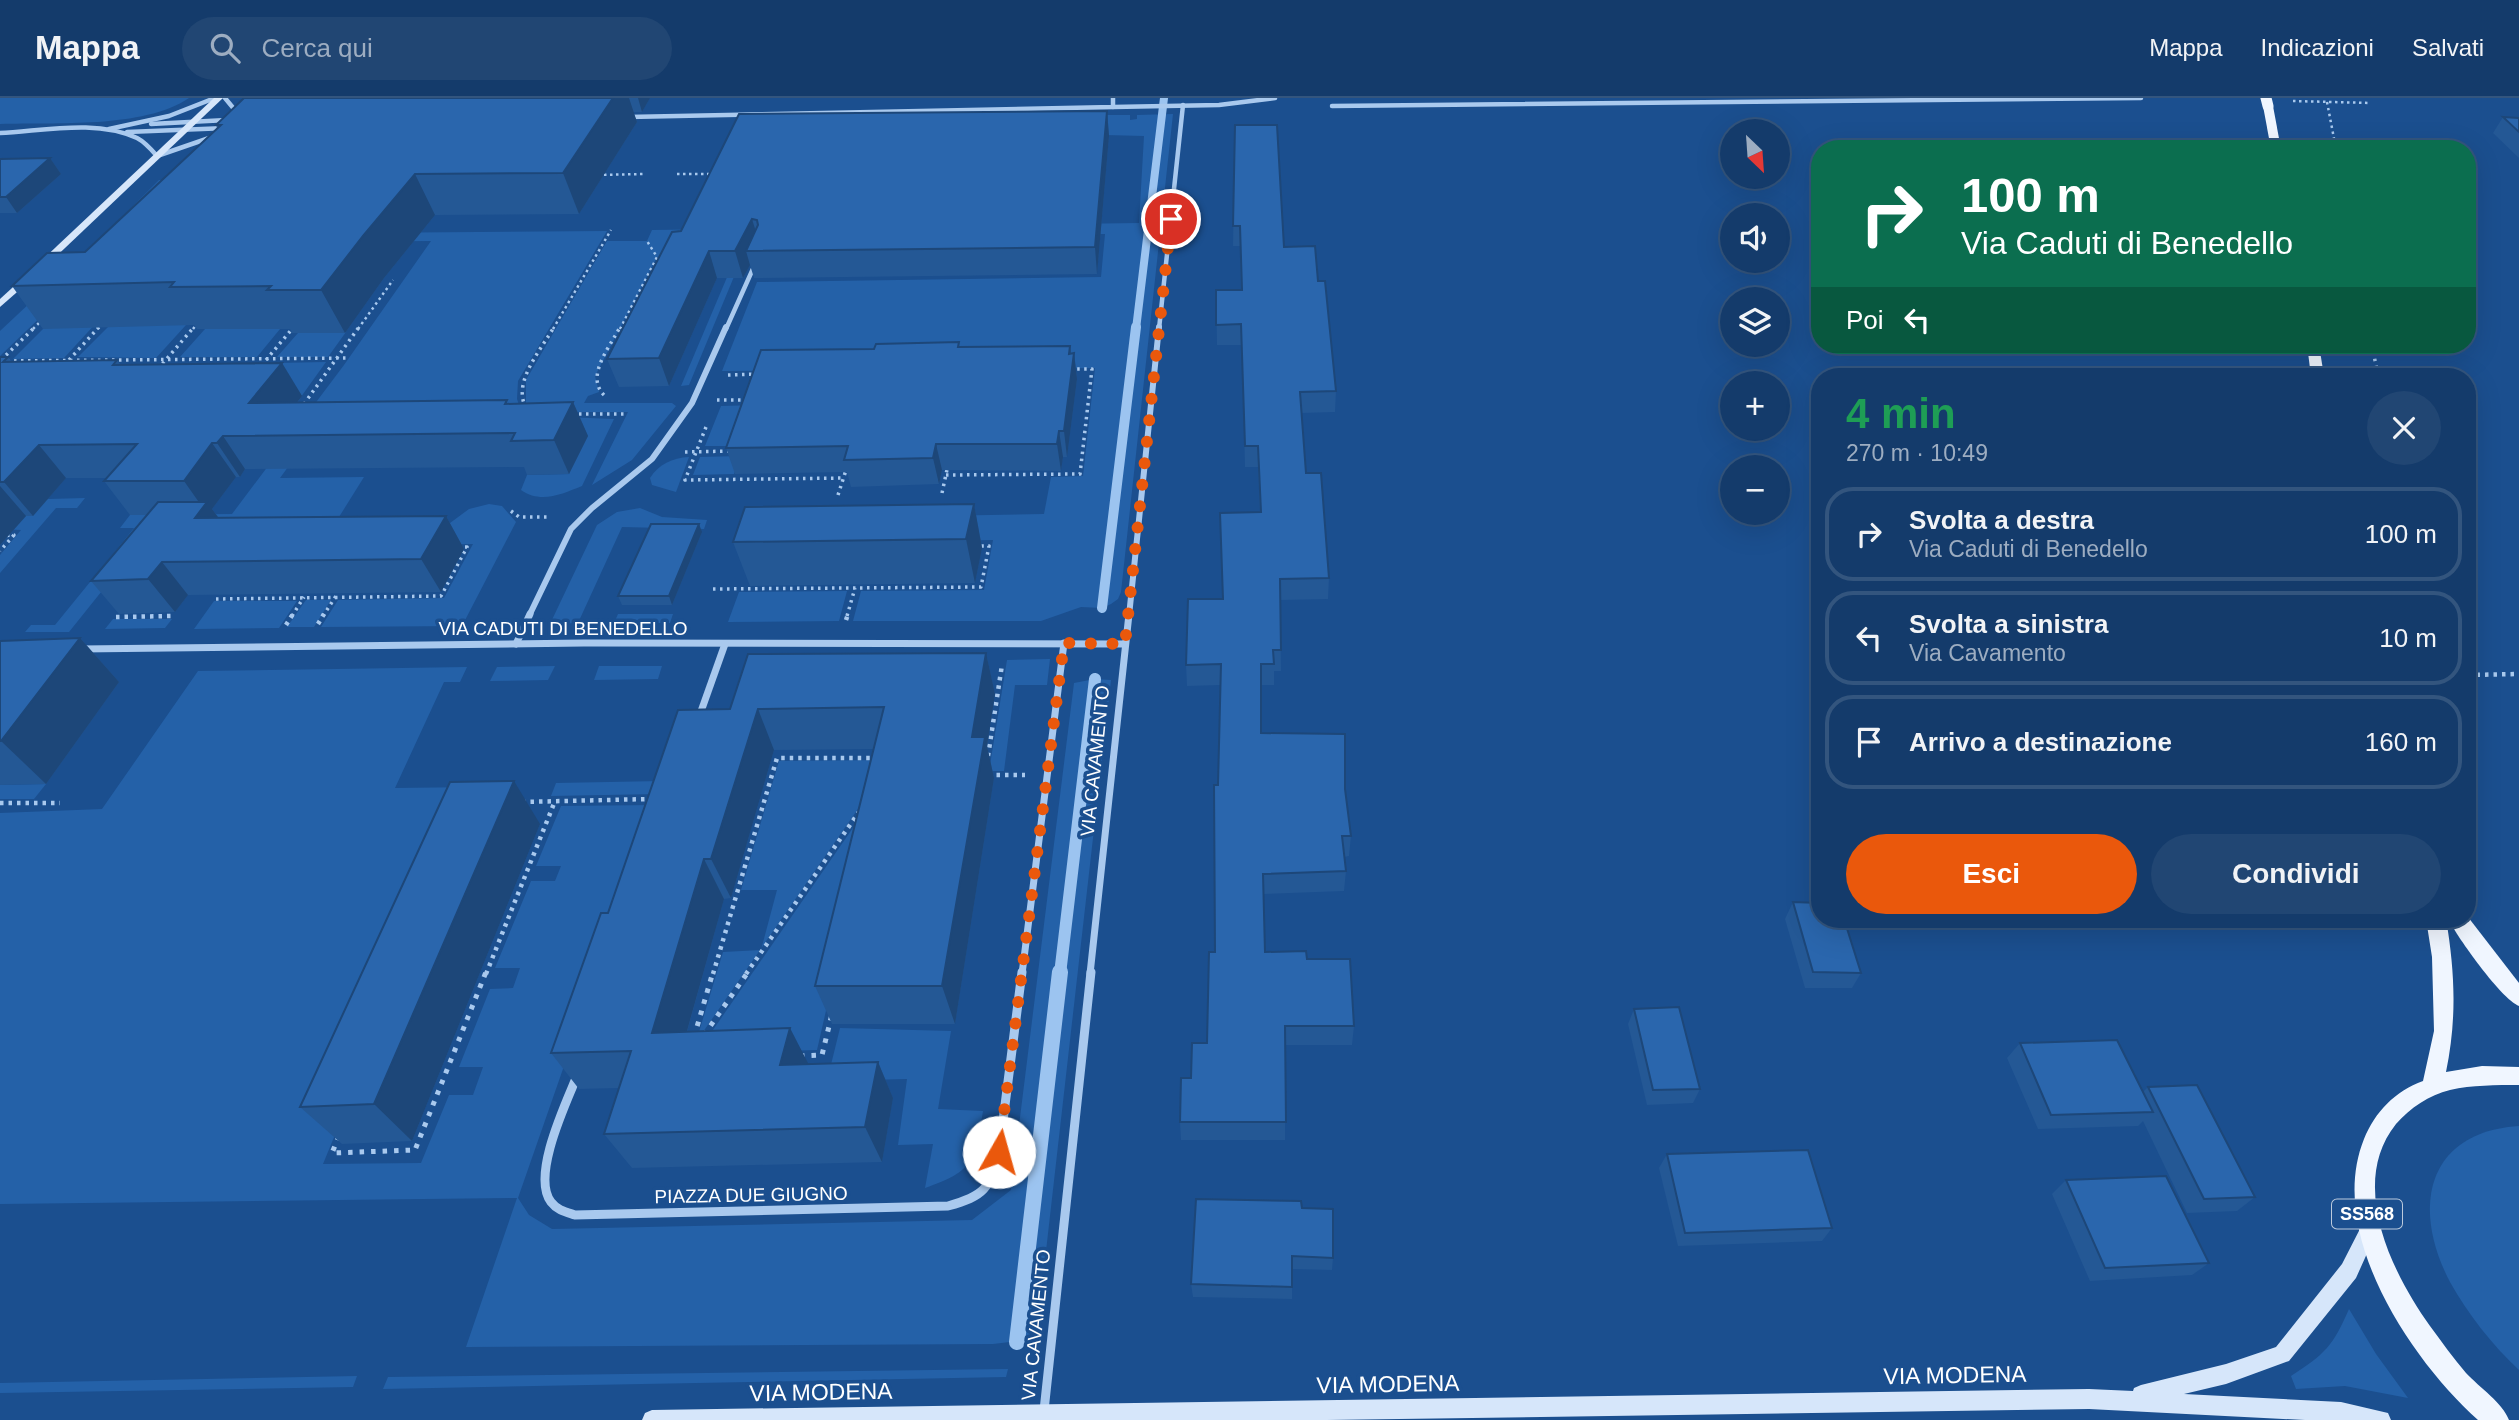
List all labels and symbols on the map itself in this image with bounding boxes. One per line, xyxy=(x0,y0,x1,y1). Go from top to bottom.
north arrow xyxy=(1720,119,1790,189)
pin xyxy=(1141,189,1201,249)
street label: VIA CADUTI DI BENEDELLO xyxy=(438,618,688,639)
street label: VIA CAVAMENTO xyxy=(1077,684,1113,838)
position arrow xyxy=(962,1115,1036,1189)
street label: PIAZZA DUE GIUGNO xyxy=(654,1183,848,1207)
road number: SS568 xyxy=(2332,1199,2402,1228)
street label: VIA CAVAMENTO xyxy=(1018,1248,1054,1402)
street label: VIA MODENA xyxy=(1883,1361,2027,1389)
street label: VIA MODENA xyxy=(1316,1370,1460,1398)
street label: VIA MODENA xyxy=(749,1378,893,1406)

